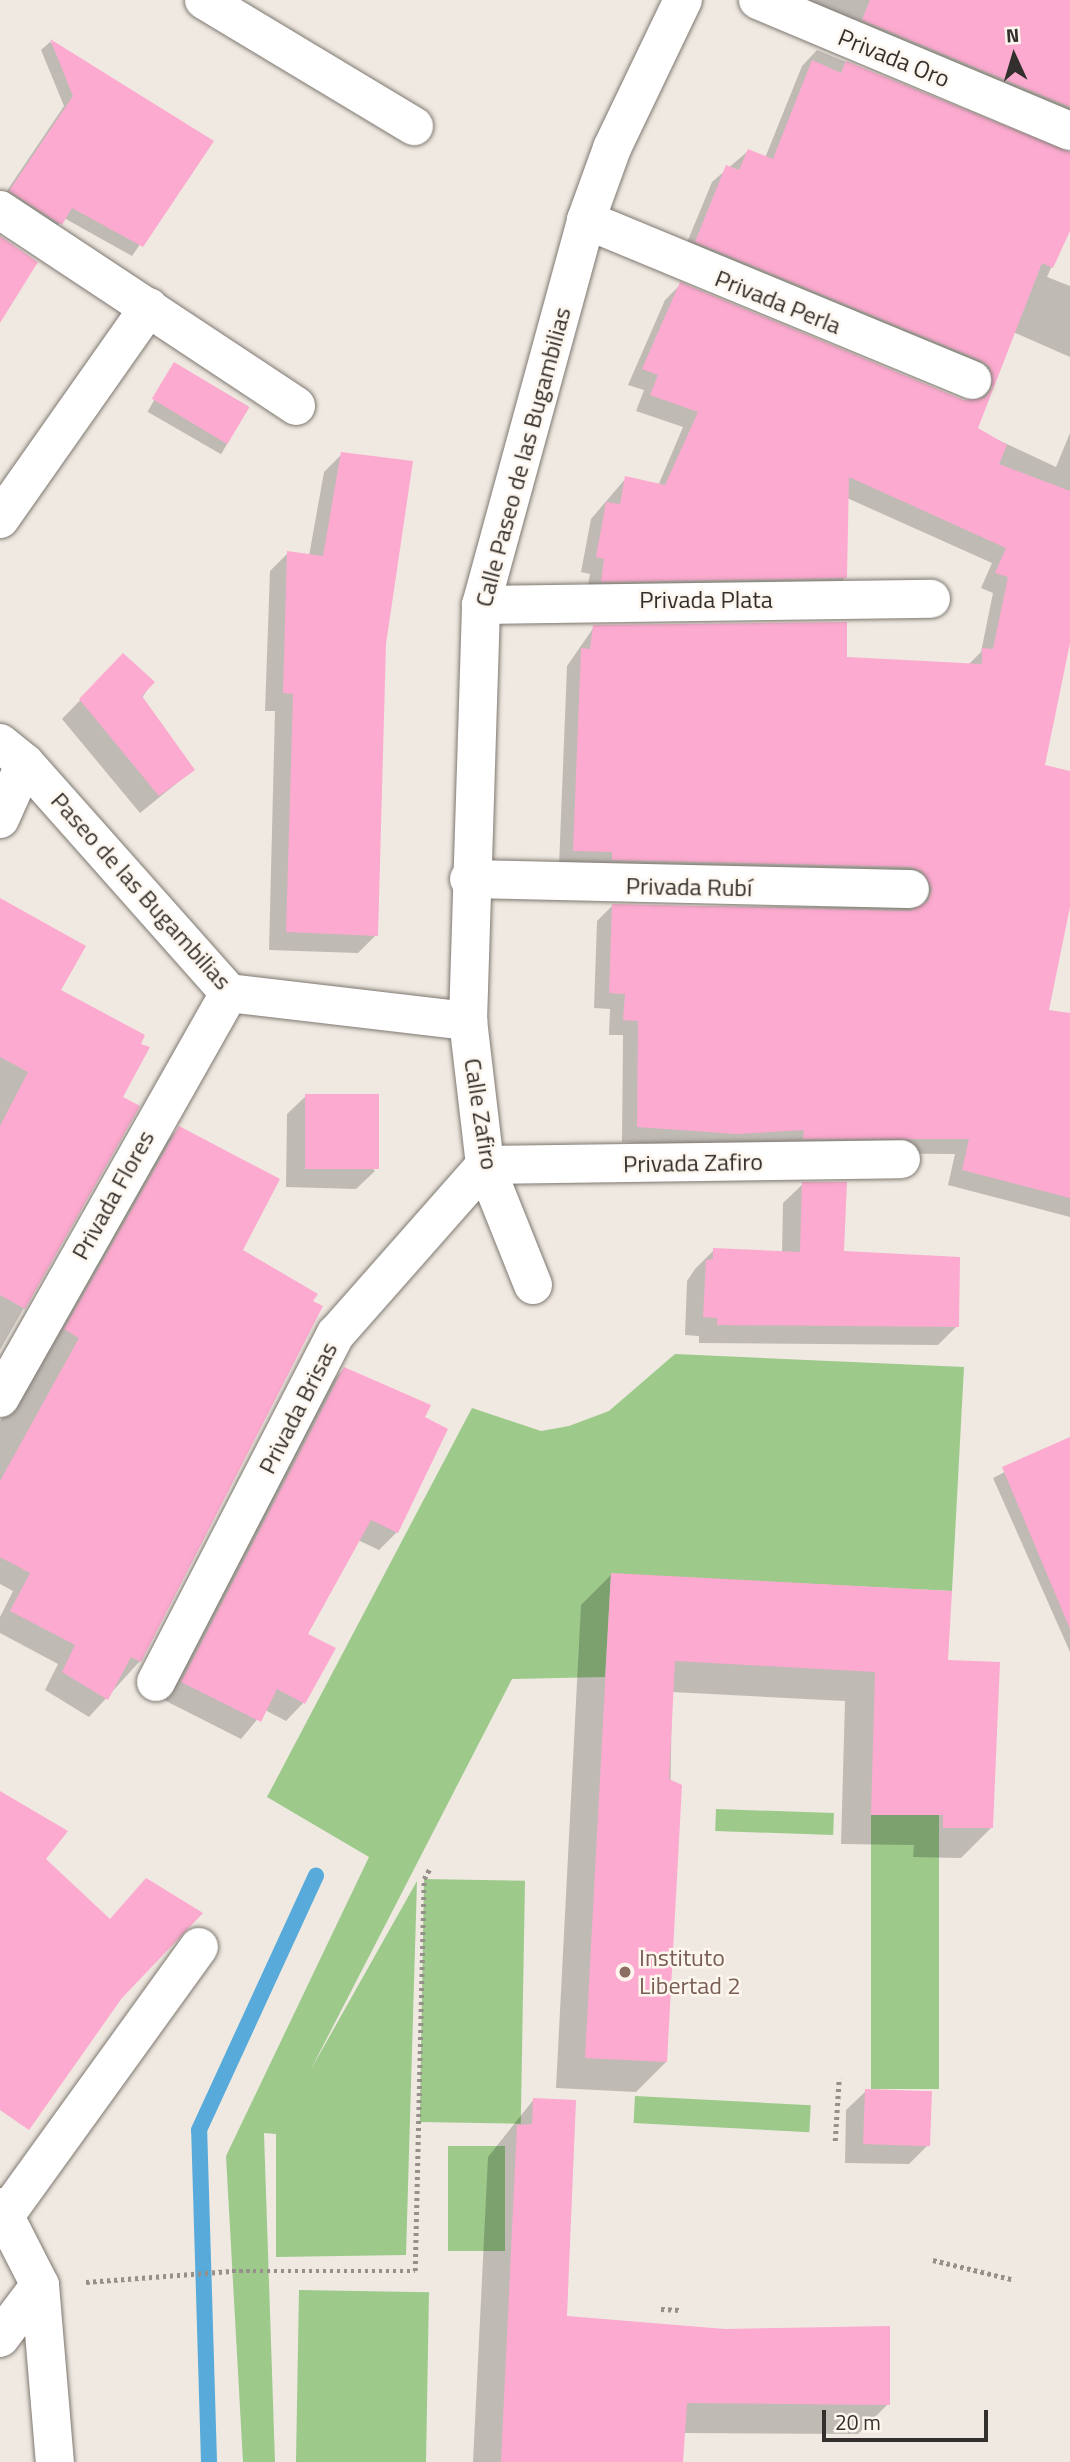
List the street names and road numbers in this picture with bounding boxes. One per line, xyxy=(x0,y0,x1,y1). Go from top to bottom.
street label: Privada Oro xyxy=(834,23,954,93)
street label: Privada Perla xyxy=(711,264,845,340)
street label: Calle Paseo de las Bugambilias xyxy=(469,304,577,610)
street label: Privada Plata xyxy=(639,586,773,614)
street label: Paseo de las Bugambilias xyxy=(45,787,237,995)
street label: Privada Rubí xyxy=(626,871,752,903)
street label: Calle Zafiro xyxy=(458,1056,504,1172)
street label: Privada Flores xyxy=(66,1125,160,1265)
street label: Privada Zafiro xyxy=(623,1147,763,1179)
street label: Privada Brisas xyxy=(253,1337,343,1479)

